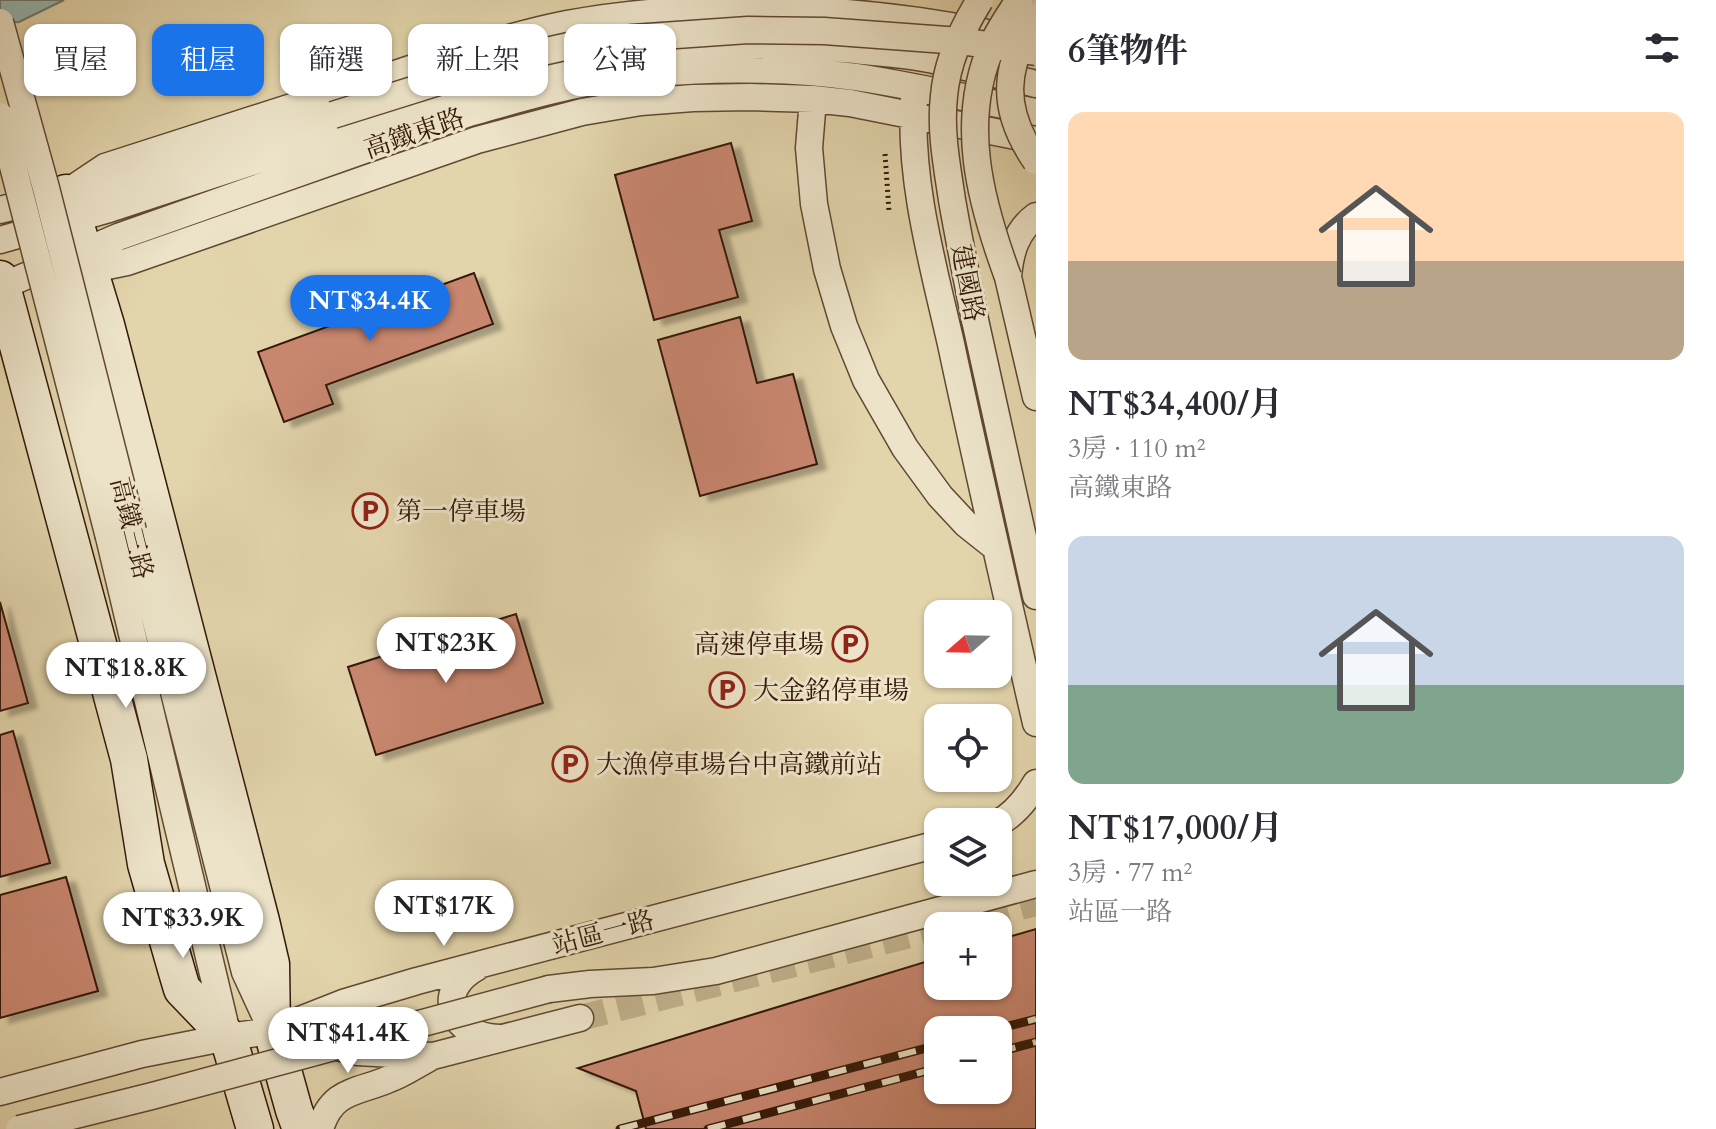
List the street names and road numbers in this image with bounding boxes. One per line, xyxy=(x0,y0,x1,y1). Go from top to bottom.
street label: 高鐵東路 xyxy=(359,100,469,167)
street label: 建國路 xyxy=(943,241,992,325)
street label: 高鐵三路 xyxy=(102,473,161,583)
street label: 站區一路 xyxy=(548,902,658,963)

